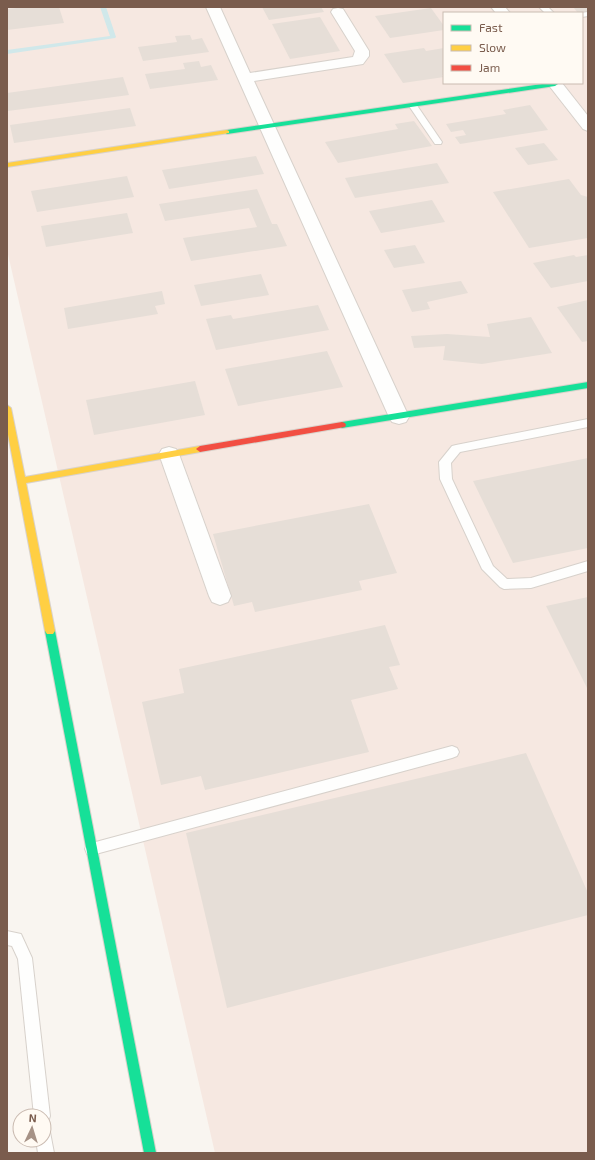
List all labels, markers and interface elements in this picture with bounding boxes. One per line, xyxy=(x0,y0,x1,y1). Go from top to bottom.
legend xyxy=(443,12,583,84)
text: Fast xyxy=(479,20,503,34)
text: Slow xyxy=(479,40,506,54)
text: Jam xyxy=(479,60,500,74)
north arrow xyxy=(12,1108,52,1148)
text: N xyxy=(28,1111,37,1124)

